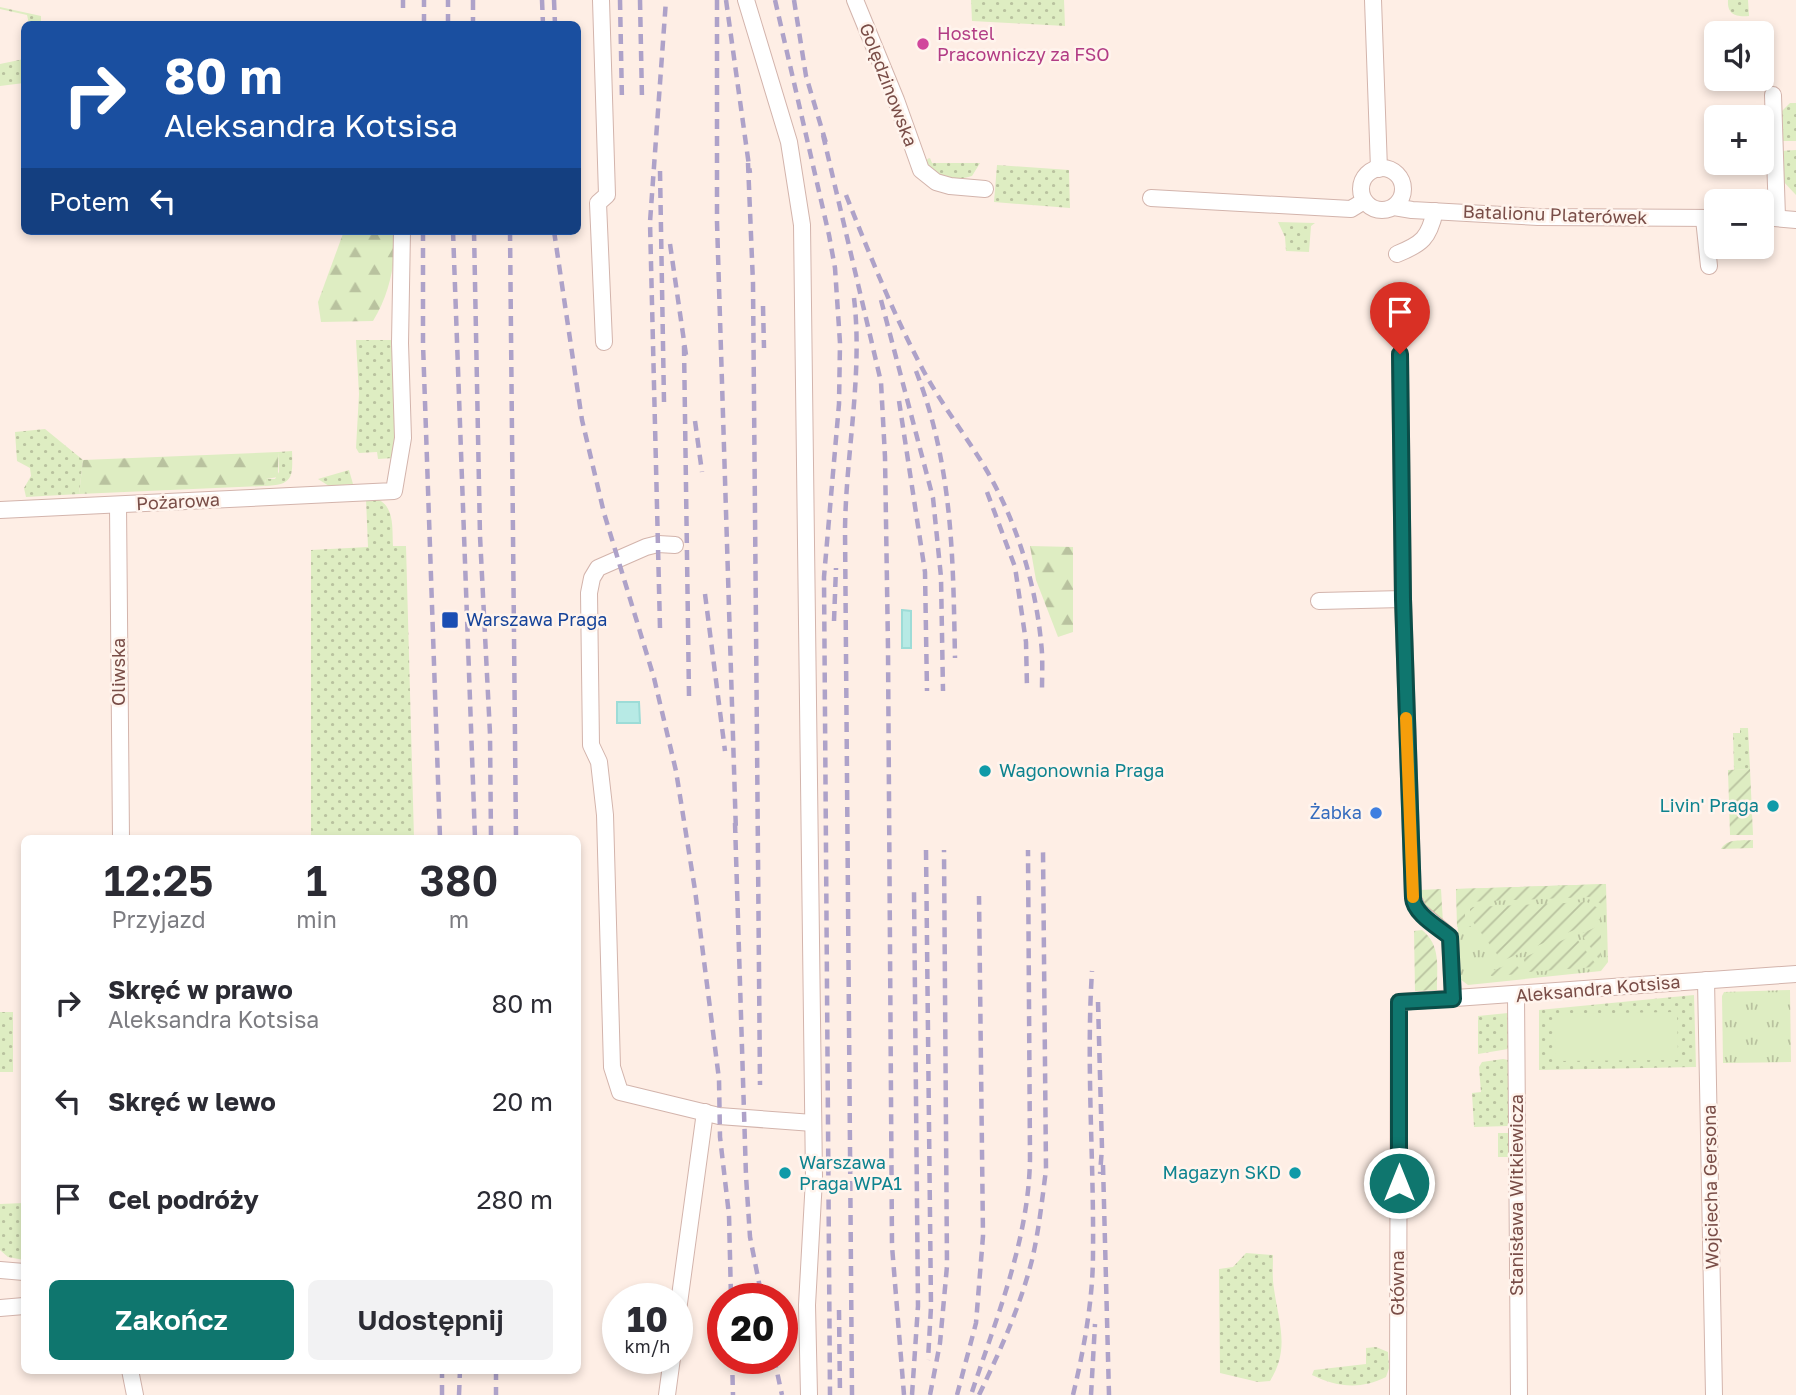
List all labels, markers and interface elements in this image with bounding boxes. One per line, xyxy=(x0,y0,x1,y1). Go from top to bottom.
street label: Golędzinowska xyxy=(855,20,923,150)
map controls xyxy=(1704,21,1774,259)
button: sound xyxy=(1704,21,1774,91)
place label: Hostel Pracowniczy za FSO xyxy=(937,22,1110,65)
marker: Hostel Pracowniczy za FSO xyxy=(915,36,931,52)
text: 80 m xyxy=(164,46,282,105)
icon: right xyxy=(49,49,140,140)
button: + xyxy=(1704,105,1774,175)
text: Aleksandra Kotsisa xyxy=(164,106,458,144)
icon: left xyxy=(144,182,182,220)
text: Potem xyxy=(49,186,130,217)
button: − xyxy=(1704,189,1774,259)
street label: Batalionu Platerówek xyxy=(1462,200,1648,228)
pin xyxy=(1370,282,1430,354)
icon: arrive xyxy=(1381,293,1419,331)
street label: Pożarowa xyxy=(136,488,220,514)
place label: Warszawa Praga xyxy=(466,608,607,630)
marker: Warszawa Praga xyxy=(440,610,460,630)
street label: Oliwska xyxy=(107,638,129,706)
place label: Wagonownia Praga xyxy=(999,759,1164,781)
marker: Wagonownia Praga xyxy=(977,763,993,779)
place label: Livin' Praga xyxy=(1660,794,1759,816)
marker: Livin' Praga xyxy=(1765,798,1781,814)
place label: Żabka xyxy=(1310,801,1362,823)
marker: Żabka xyxy=(1368,805,1384,821)
text: 12:25 xyxy=(104,855,213,905)
text: 1 xyxy=(306,855,327,905)
text: 380 xyxy=(420,855,498,905)
text: Przyjazd xyxy=(112,905,206,933)
text: min xyxy=(296,905,337,933)
text: m xyxy=(449,905,469,933)
street label: Aleksandra Kotsisa xyxy=(1515,970,1681,1006)
text: Skręć w prawo xyxy=(108,974,293,1005)
icon: right xyxy=(49,984,87,1022)
text: 80 m xyxy=(492,988,553,1019)
text: Aleksandra Kotsisa xyxy=(108,1005,319,1033)
icon: left xyxy=(49,1082,87,1120)
text: Skręć w lewo xyxy=(108,1086,276,1117)
text: 20 m xyxy=(492,1086,553,1117)
street label: Stanisława Witkiewicza xyxy=(1505,1094,1527,1296)
street label: Wojciecha Gersona xyxy=(1698,1105,1722,1269)
position arrow xyxy=(1362,1146,1436,1220)
place label: Warszawa Praga WPA1 xyxy=(799,1151,902,1194)
place label: Magazyn SKD xyxy=(1163,1161,1281,1183)
marker: Warszawa Praga WPA1 xyxy=(777,1165,793,1181)
marker: Magazyn SKD xyxy=(1287,1165,1303,1181)
icon: arrive xyxy=(49,1180,87,1218)
text: Cel podróży xyxy=(108,1184,259,1215)
text: 280 m xyxy=(476,1184,553,1215)
street label: Główna xyxy=(1386,1250,1408,1316)
button: Zakończ xyxy=(49,1280,294,1360)
button: Udostępnij xyxy=(308,1280,553,1360)
speed limit sign: 20 xyxy=(707,1283,798,1374)
text: 10 xyxy=(627,1298,668,1340)
text: km/h xyxy=(625,1335,670,1357)

